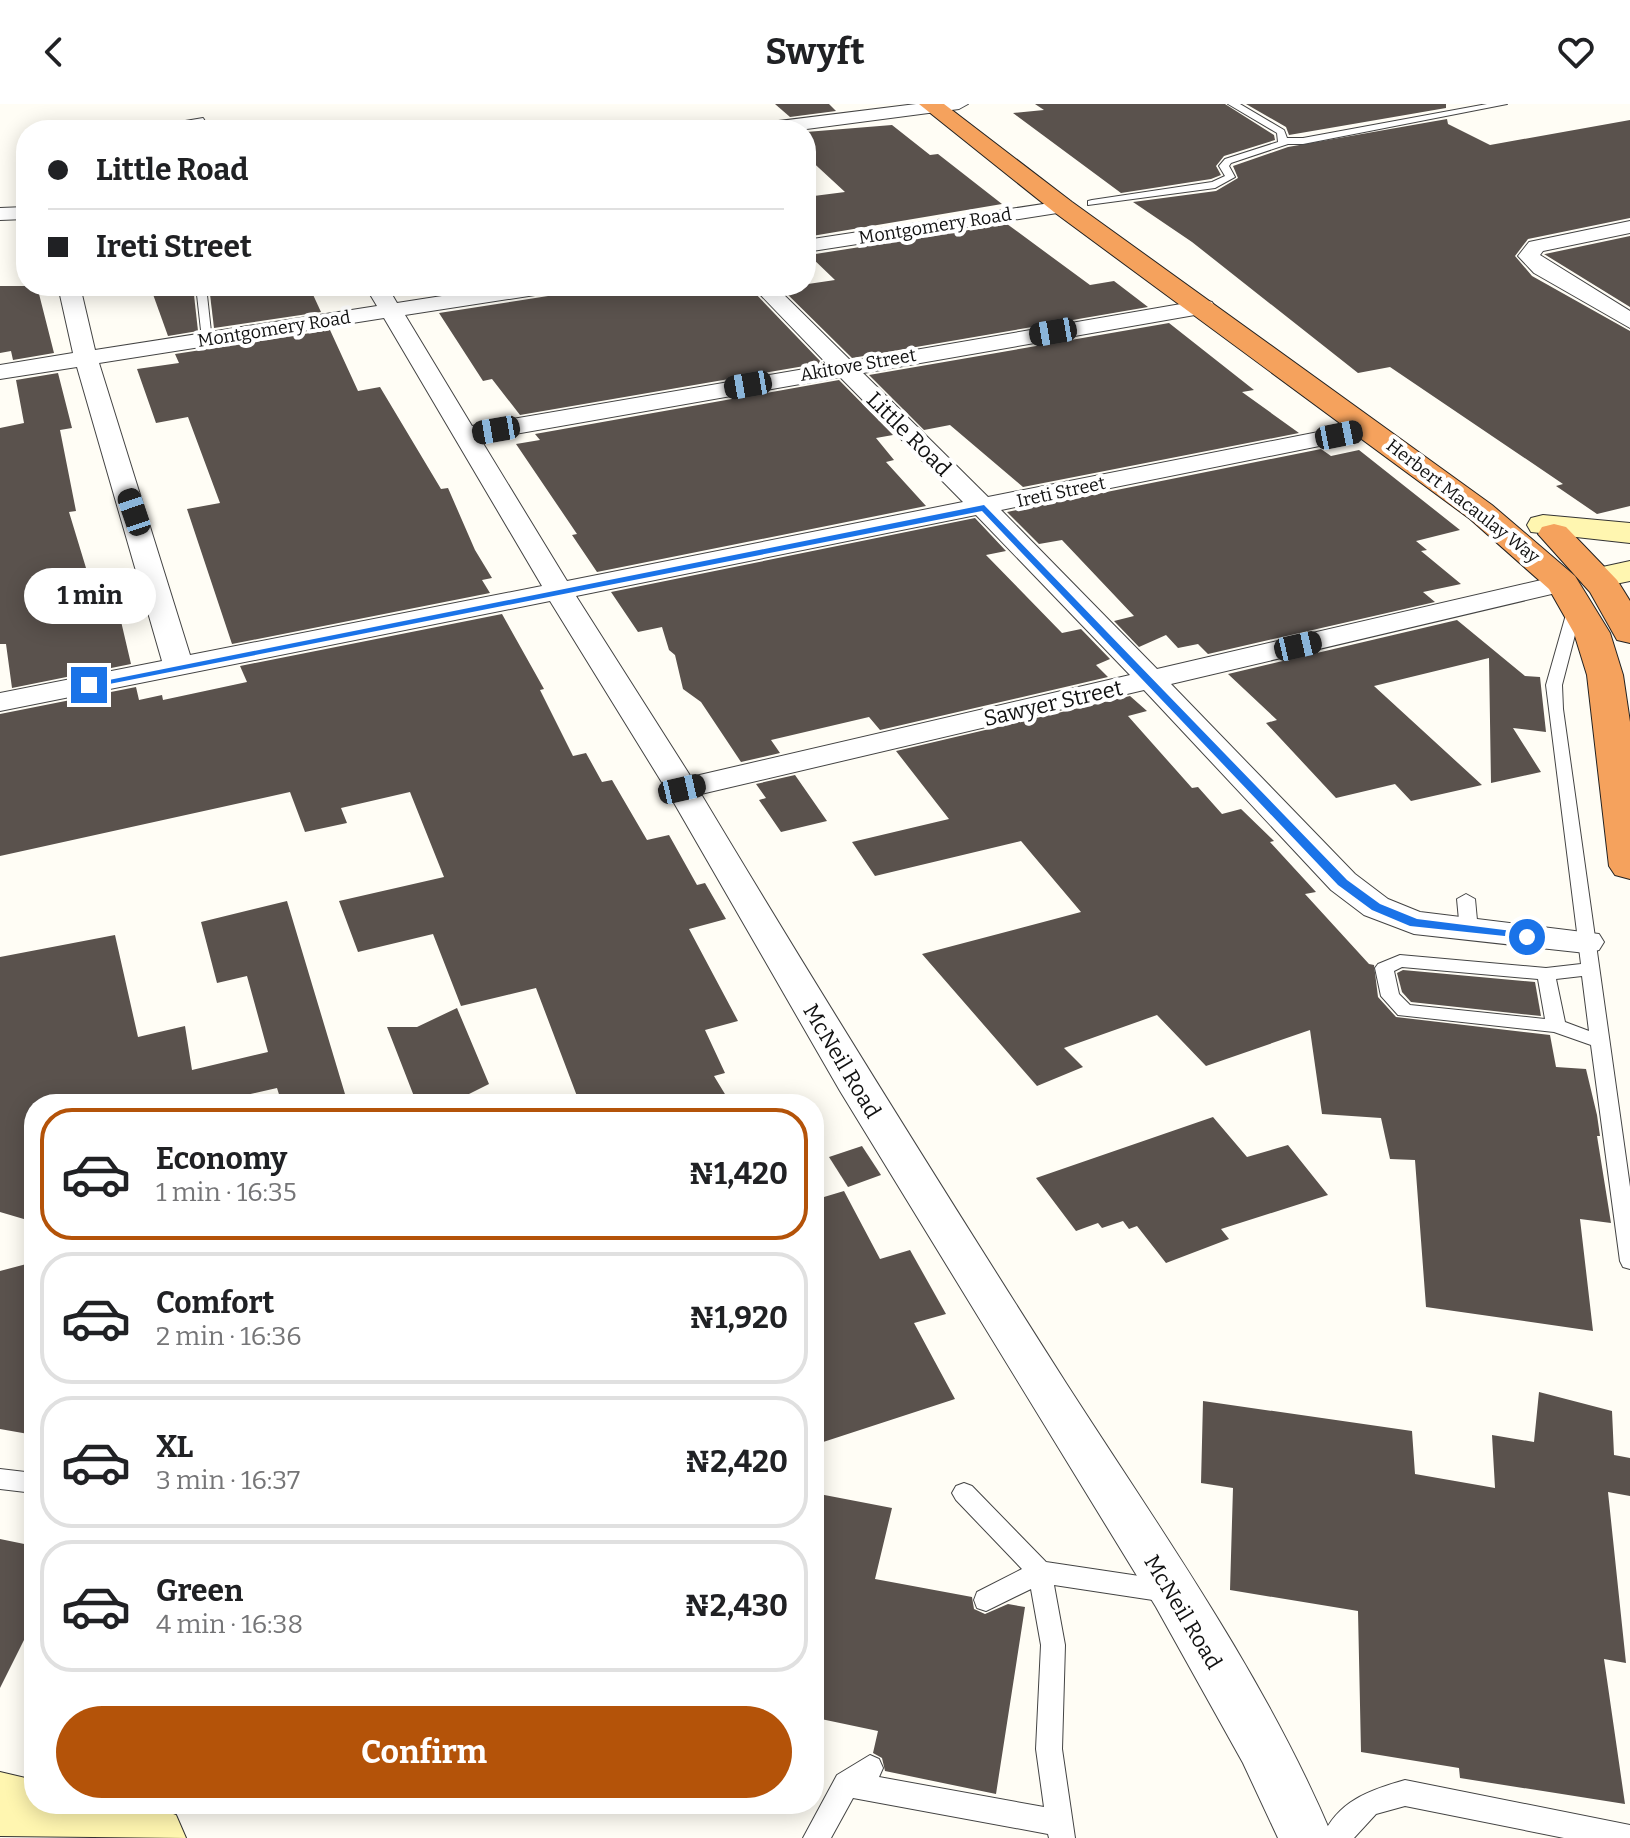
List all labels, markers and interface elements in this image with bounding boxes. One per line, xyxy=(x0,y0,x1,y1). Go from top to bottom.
icon: back xyxy=(32,30,76,74)
text: Swyft xyxy=(765,30,865,74)
icon: heart xyxy=(1554,30,1598,74)
text: Little Road xyxy=(96,152,248,188)
street label: Montgomery Road xyxy=(857,203,1013,249)
text: Ireti Street xyxy=(96,229,252,265)
street label: Montgomery Road xyxy=(196,306,352,352)
car xyxy=(1027,316,1079,348)
street label: Akitove Street xyxy=(798,344,918,386)
car xyxy=(722,369,774,401)
street label: Little Road xyxy=(861,386,957,482)
car xyxy=(470,414,522,446)
car xyxy=(1313,419,1365,451)
street label: Herbert Macaulay Way xyxy=(1382,434,1544,568)
street label: Ireti Street xyxy=(1015,472,1108,512)
car xyxy=(115,485,153,539)
callout: 1 min xyxy=(23,569,155,625)
text: 1 min xyxy=(57,580,123,611)
car xyxy=(1272,629,1324,663)
route end xyxy=(71,667,107,703)
street label: Sawyer Street xyxy=(981,674,1125,732)
car xyxy=(656,772,708,806)
route start xyxy=(1509,919,1545,955)
street label: McNeil Road xyxy=(797,999,887,1123)
icon: car xyxy=(60,1138,132,1210)
text: Economy xyxy=(156,1141,287,1177)
text: ₦1,420 xyxy=(689,1156,788,1192)
text: 1 min · 16:35 xyxy=(156,1177,297,1208)
icon: car xyxy=(60,1282,132,1354)
text: Comfort xyxy=(156,1285,274,1321)
text: ₦1,920 xyxy=(689,1300,788,1336)
text: 2 min · 16:36 xyxy=(156,1321,302,1352)
icon: car xyxy=(60,1426,132,1498)
text: XL xyxy=(156,1429,193,1465)
text: ₦2,420 xyxy=(685,1444,788,1480)
text: 3 min · 16:37 xyxy=(156,1465,300,1496)
street label: McNeil Road xyxy=(1138,1550,1228,1674)
icon: car xyxy=(60,1570,132,1642)
text: Green xyxy=(156,1573,243,1609)
text: ₦2,430 xyxy=(685,1588,788,1624)
text: 4 min · 16:38 xyxy=(156,1609,303,1640)
button: Confirm xyxy=(56,1706,792,1798)

